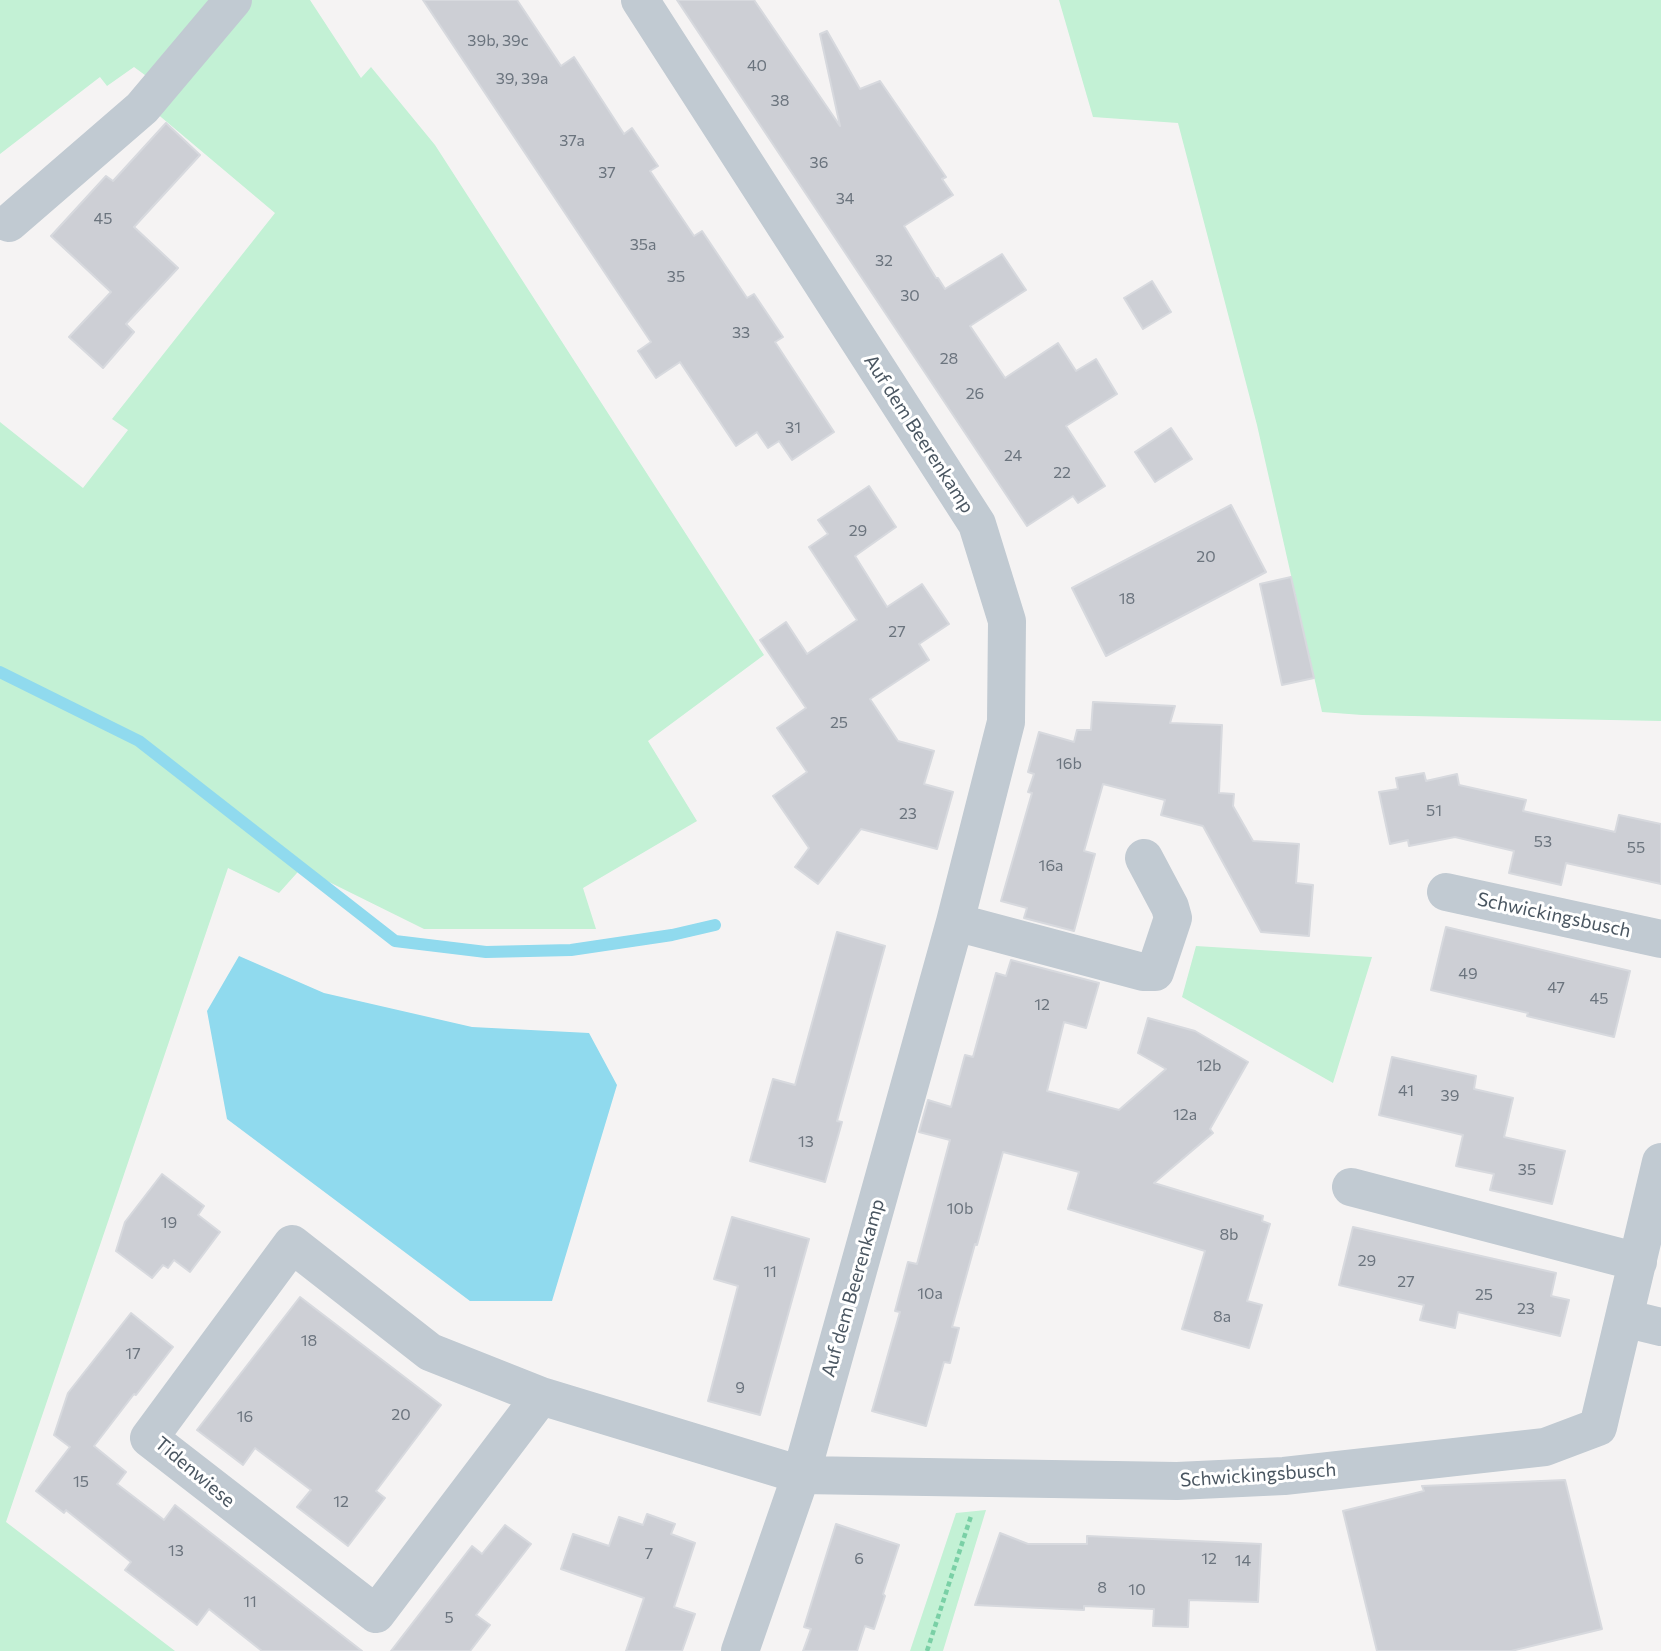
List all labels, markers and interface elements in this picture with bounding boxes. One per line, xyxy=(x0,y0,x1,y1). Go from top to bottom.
house number: 39b, 39c xyxy=(467,31,529,51)
house number: 40 xyxy=(747,56,767,76)
house number: 39, 39a xyxy=(496,69,548,89)
house number: 38 xyxy=(771,91,789,111)
house number: 37a xyxy=(559,131,585,151)
house number: 36 xyxy=(810,153,828,173)
house number: 37 xyxy=(598,163,616,183)
house number: 34 xyxy=(836,189,854,209)
house number: 45 xyxy=(94,209,112,229)
house number: 35a xyxy=(630,235,656,255)
house number: 32 xyxy=(875,251,893,271)
house number: 35 xyxy=(667,267,685,287)
house number: 30 xyxy=(900,286,920,306)
house number: 33 xyxy=(732,323,750,343)
house number: 28 xyxy=(940,349,958,369)
street label: Auf dem Beerenkamp xyxy=(859,350,979,518)
house number: 26 xyxy=(966,384,984,404)
house number: 31 xyxy=(785,418,801,438)
house number: 24 xyxy=(1004,446,1022,466)
house number: 22 xyxy=(1053,463,1071,483)
house number: 29 xyxy=(849,521,867,541)
house number: 20 xyxy=(1196,547,1216,567)
house number: 18 xyxy=(1119,589,1135,609)
house number: 27 xyxy=(888,622,906,642)
house number: 25 xyxy=(830,713,848,733)
house number: 16b xyxy=(1056,754,1082,774)
house number: 51 xyxy=(1426,801,1442,821)
house number: 23 xyxy=(899,804,917,824)
house number: 53 xyxy=(1534,832,1552,852)
house number: 55 xyxy=(1627,838,1645,858)
house number: 16a xyxy=(1039,856,1063,876)
street label: Schwickingsbusch xyxy=(1475,888,1633,942)
house number: 49 xyxy=(1458,964,1478,984)
house number: 47 xyxy=(1547,978,1565,998)
house number: 45 xyxy=(1590,989,1608,1009)
house number: 12 xyxy=(1034,995,1050,1015)
house number: 12b xyxy=(1196,1056,1222,1076)
house number: 41 xyxy=(1398,1081,1414,1101)
house number: 39 xyxy=(1441,1086,1459,1106)
house number: 12a xyxy=(1173,1105,1197,1125)
house number: 13 xyxy=(798,1132,814,1152)
house number: 35 xyxy=(1518,1160,1536,1180)
street label: Auf dem Beerenkamp xyxy=(817,1196,889,1380)
house number: 10b xyxy=(947,1199,973,1219)
house number: 19 xyxy=(161,1213,177,1233)
house number: 8b xyxy=(1219,1225,1239,1245)
house number: 29 xyxy=(1358,1251,1376,1271)
house number: 11 xyxy=(763,1262,777,1282)
house number: 27 xyxy=(1397,1272,1415,1292)
house number: 10a xyxy=(917,1284,943,1304)
house number: 25 xyxy=(1475,1285,1493,1305)
house number: 23 xyxy=(1517,1299,1535,1319)
house number: 8a xyxy=(1213,1307,1231,1327)
house number: 18 xyxy=(301,1331,317,1351)
house number: 17 xyxy=(125,1344,141,1364)
house number: 9 xyxy=(735,1378,745,1398)
house number: 20 xyxy=(391,1405,411,1425)
house number: 16 xyxy=(237,1407,253,1427)
street label: Tidenwiese xyxy=(150,1432,240,1512)
street label: Schwickingsbusch xyxy=(1179,1458,1337,1492)
house number: 15 xyxy=(73,1472,89,1492)
house number: 12 xyxy=(333,1492,349,1512)
house number: 13 xyxy=(168,1541,184,1561)
house number: 7 xyxy=(645,1544,653,1564)
house number: 6 xyxy=(854,1549,864,1569)
house number: 12 xyxy=(1201,1549,1217,1569)
house number: 14 xyxy=(1235,1551,1251,1571)
house number: 8 xyxy=(1097,1578,1107,1598)
house number: 10 xyxy=(1128,1580,1146,1600)
house number: 11 xyxy=(243,1592,257,1612)
house number: 5 xyxy=(444,1608,454,1628)

